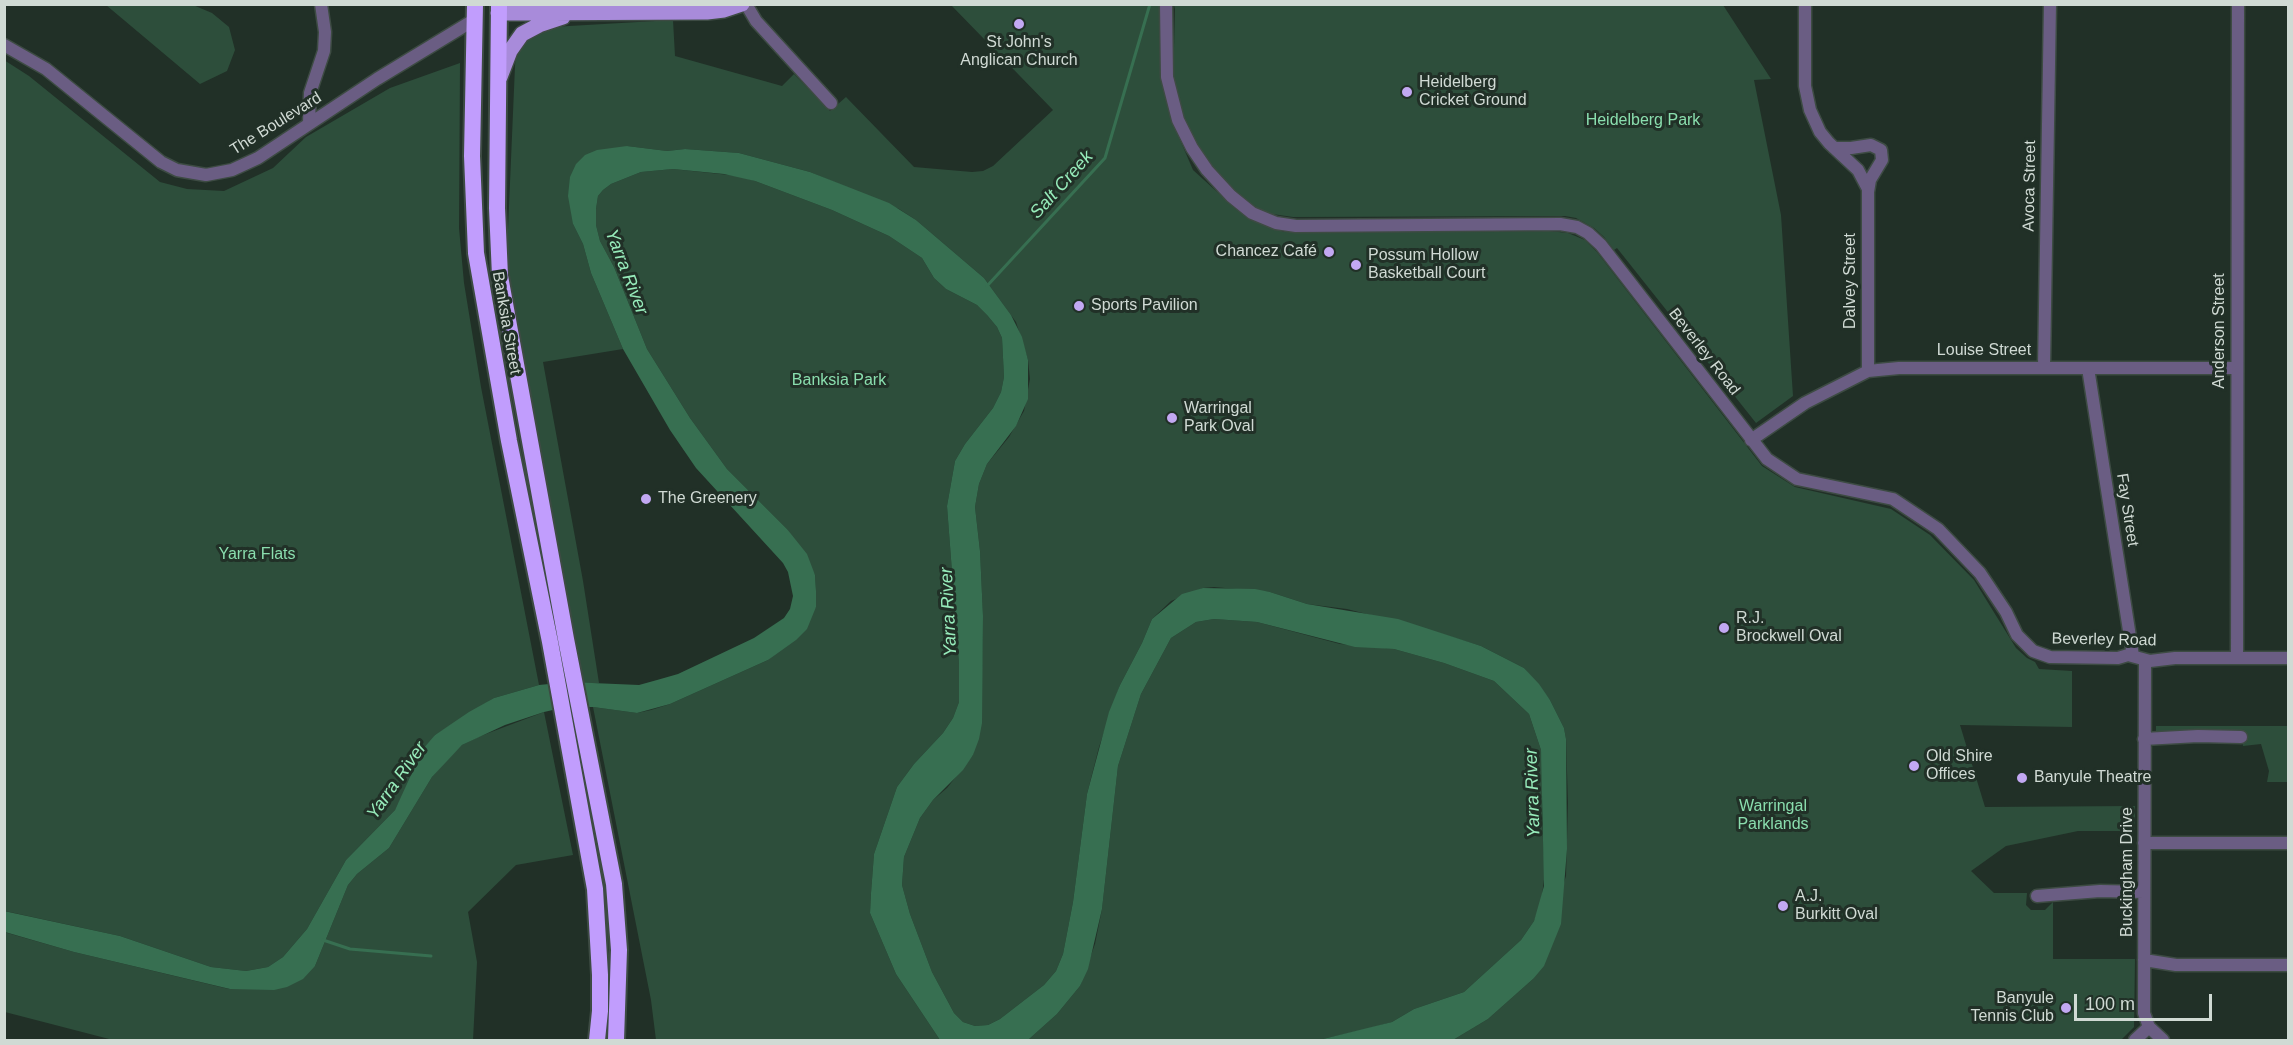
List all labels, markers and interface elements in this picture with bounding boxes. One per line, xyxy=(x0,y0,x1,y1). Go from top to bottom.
marker: St John's Anglican Church xyxy=(1012,17,1026,31)
place label: St John's Anglican Church xyxy=(960,33,1078,71)
place label: Heidelberg Cricket Ground xyxy=(1419,73,1527,111)
marker: Heidelberg Cricket Ground xyxy=(1400,85,1414,99)
street label: The Boulevard xyxy=(227,88,325,160)
park label: Heidelberg Park xyxy=(1586,111,1700,131)
street label: Avoca Street xyxy=(2020,140,2040,232)
water label: Salt Creek xyxy=(1026,147,1098,223)
water label: Yarra River xyxy=(600,226,652,318)
street label: Dalvey Street xyxy=(1841,233,1861,329)
place label: Chancez Café xyxy=(1216,242,1317,262)
marker: Chancez Café xyxy=(1322,245,1336,259)
place label: Possum Hollow Basketball Court xyxy=(1368,246,1485,284)
marker: Possum Hollow Basketball Court xyxy=(1349,258,1363,272)
street label: Banksia Street xyxy=(488,270,524,376)
street label: Anderson Street xyxy=(2210,273,2230,389)
place label: Sports Pavilion xyxy=(1091,296,1198,316)
marker: Sports Pavilion xyxy=(1072,299,1086,313)
street label: Beverley Road xyxy=(1664,305,1744,399)
street label: Louise Street xyxy=(1937,341,2031,361)
park label: Banksia Park xyxy=(792,371,886,391)
place label: Warringal Park Oval xyxy=(1184,399,1254,437)
marker: Warringal Park Oval xyxy=(1165,411,1179,425)
street label: Fay Street xyxy=(2112,472,2142,548)
place label: The Greenery xyxy=(658,489,757,509)
marker: The Greenery xyxy=(639,492,653,506)
park label: Yarra Flats xyxy=(218,545,296,565)
water label: Yarra River xyxy=(936,567,962,657)
place label: R.J. Brockwell Oval xyxy=(1736,609,1842,647)
marker: R.J. Brockwell Oval xyxy=(1717,621,1731,635)
street label: Beverley Road xyxy=(2051,629,2157,651)
water label: Yarra River xyxy=(362,738,432,824)
place label: Old Shire Offices xyxy=(1926,747,1993,785)
water label: Yarra River xyxy=(1521,748,1545,838)
marker: Old Shire Offices xyxy=(1907,759,1921,773)
place label: Banyule Theatre xyxy=(2034,768,2151,788)
marker: Banyule Theatre xyxy=(2015,771,2029,785)
park label: Warringal Parklands xyxy=(1737,797,1809,835)
street label: Buckingham Drive xyxy=(2118,807,2138,937)
place label: A.J. Burkitt Oval xyxy=(1795,887,1878,925)
marker: A.J. Burkitt Oval xyxy=(1776,899,1790,913)
scale bar xyxy=(2077,982,2215,1020)
place label: Banyule Tennis Club xyxy=(1970,989,2054,1027)
text: 100 m xyxy=(2085,994,2135,1014)
marker: Banyule Tennis Club xyxy=(2059,1001,2073,1015)

